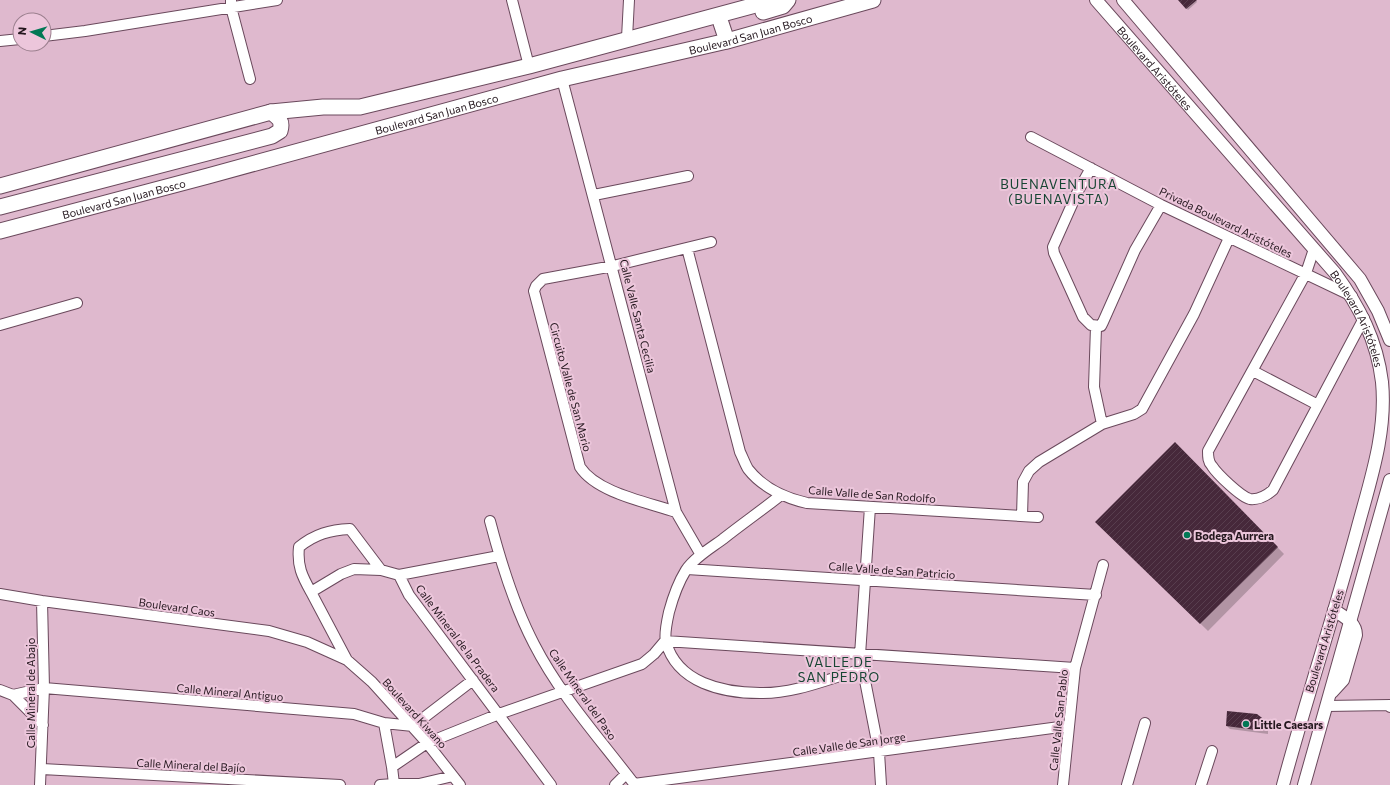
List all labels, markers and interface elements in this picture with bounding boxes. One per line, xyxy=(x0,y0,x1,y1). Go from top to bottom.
street label: Boulevard San Juan Bosco xyxy=(687,11,814,56)
north arrow xyxy=(12,12,52,52)
street label: Boulevard Aristóteles xyxy=(1115,23,1195,112)
text: N xyxy=(15,26,28,36)
street label: Boulevard San Juan Bosco xyxy=(373,90,500,136)
street label: Boulevard San Juan Bosco xyxy=(61,176,187,221)
district label: BUENAVENTURA (BUENAVISTA) xyxy=(1000,176,1118,207)
street label: Privada Boulevard Aristóteles xyxy=(1157,184,1295,260)
street label: Calle Valle Santa Cecilia xyxy=(618,258,658,374)
street label: Boulevard Aristóteles xyxy=(1328,267,1386,368)
street label: Circuito Valle de San Mario xyxy=(547,321,595,453)
street label: Calle Valle de San Rodolfo xyxy=(808,483,937,505)
place label: Bodega Aurrera xyxy=(1195,529,1274,542)
marker: Bodega Aurrera xyxy=(1182,530,1192,540)
street label: Calle Valle de San Patricio xyxy=(828,559,956,581)
street label: Calle Mineral de la Pradera xyxy=(413,582,503,694)
street label: Boulevard Aristóteles xyxy=(1302,588,1346,694)
street label: Boulevard Caos xyxy=(138,595,216,619)
street label: Calle Mineral de Abajo xyxy=(24,637,37,748)
street label: Calle Mineral del Paso xyxy=(547,646,620,743)
district label: VALLE DE SAN PEDRO xyxy=(798,654,880,685)
street label: Calle Valle San Pablo xyxy=(1046,668,1070,771)
street label: Boulevard Kiwano xyxy=(380,675,450,751)
street label: Calle Mineral Antiguo xyxy=(176,681,284,703)
place label: Little Caesars xyxy=(1254,718,1323,731)
marker: Little Caesars xyxy=(1241,719,1251,729)
street label: Calle Valle de San Jorge xyxy=(792,730,907,759)
street label: Calle Mineral del Bajío xyxy=(136,756,246,774)

